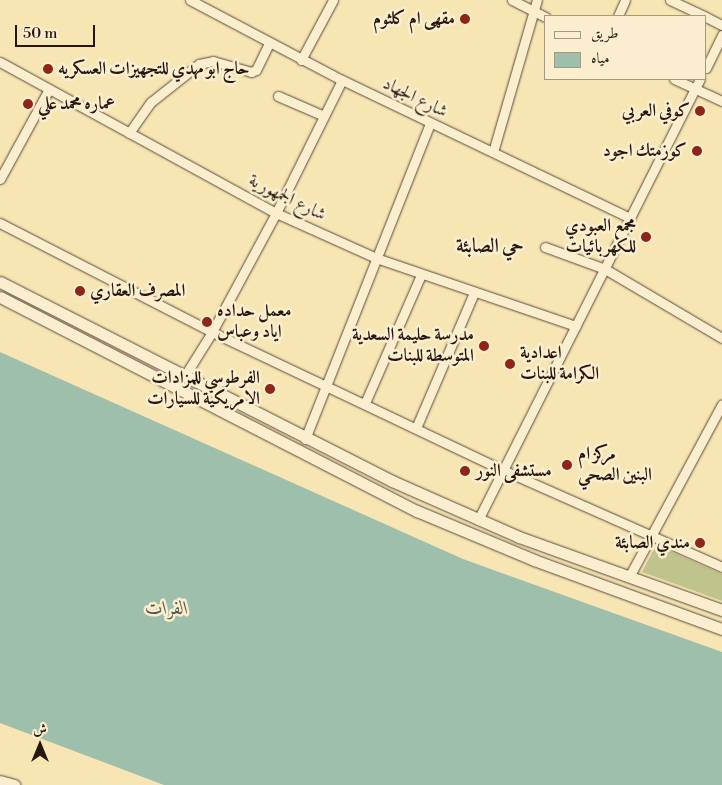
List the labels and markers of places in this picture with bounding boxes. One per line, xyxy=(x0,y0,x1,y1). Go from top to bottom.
place label: مقهى ام كلثوم xyxy=(373,8,455,30)
marker: مقهى ام كلثوم xyxy=(459,13,471,25)
place label: حاج ابو مهدي للتجهيزات العسكريه xyxy=(58,58,249,80)
marker: حاج ابو مهدي للتجهيزات العسكريه xyxy=(42,63,54,75)
place label: عماره محمد علي xyxy=(38,93,115,115)
marker: عماره محمد علي xyxy=(22,98,34,110)
place label: كوفي العربي xyxy=(622,100,690,122)
marker: كوفي العربي xyxy=(694,105,706,117)
place label: كوزمتك اجود xyxy=(603,140,687,162)
marker: كوزمتك اجود xyxy=(691,145,703,157)
place label: مجمع العبودي للكهربائيات xyxy=(565,216,636,258)
marker: مجمع العبودي للكهربائيات xyxy=(640,231,652,243)
place label: المصرف العقاري xyxy=(90,280,186,302)
marker: المصرف العقاري xyxy=(74,285,86,297)
place label: معمل حداده اياد وعباس xyxy=(217,301,291,344)
marker: معمل حداده اياد وعباس xyxy=(201,316,213,328)
place label: مدرسة حليمة السعدية المتوسطة للبنات xyxy=(352,325,474,368)
marker: مدرسة حليمة السعدية المتوسطة للبنات xyxy=(478,340,490,352)
place label: اعدادية الكرامة للبنات xyxy=(520,343,599,386)
marker: اعدادية الكرامة للبنات xyxy=(504,358,516,370)
place label: الفرطوسي للمزادات الامريكية للسيارات xyxy=(147,368,260,410)
marker: الفرطوسي للمزادات الامريكية للسيارات xyxy=(264,383,276,395)
place label: مركز ام البنين الصحي xyxy=(578,444,652,486)
marker: مركز ام البنين الصحي xyxy=(560,458,574,472)
place label: مستشفى النور xyxy=(476,460,552,482)
marker: مستشفى النور xyxy=(458,464,472,478)
place label: مندي الصابئة xyxy=(615,532,690,554)
marker: مندي الصابئة xyxy=(694,537,706,549)

